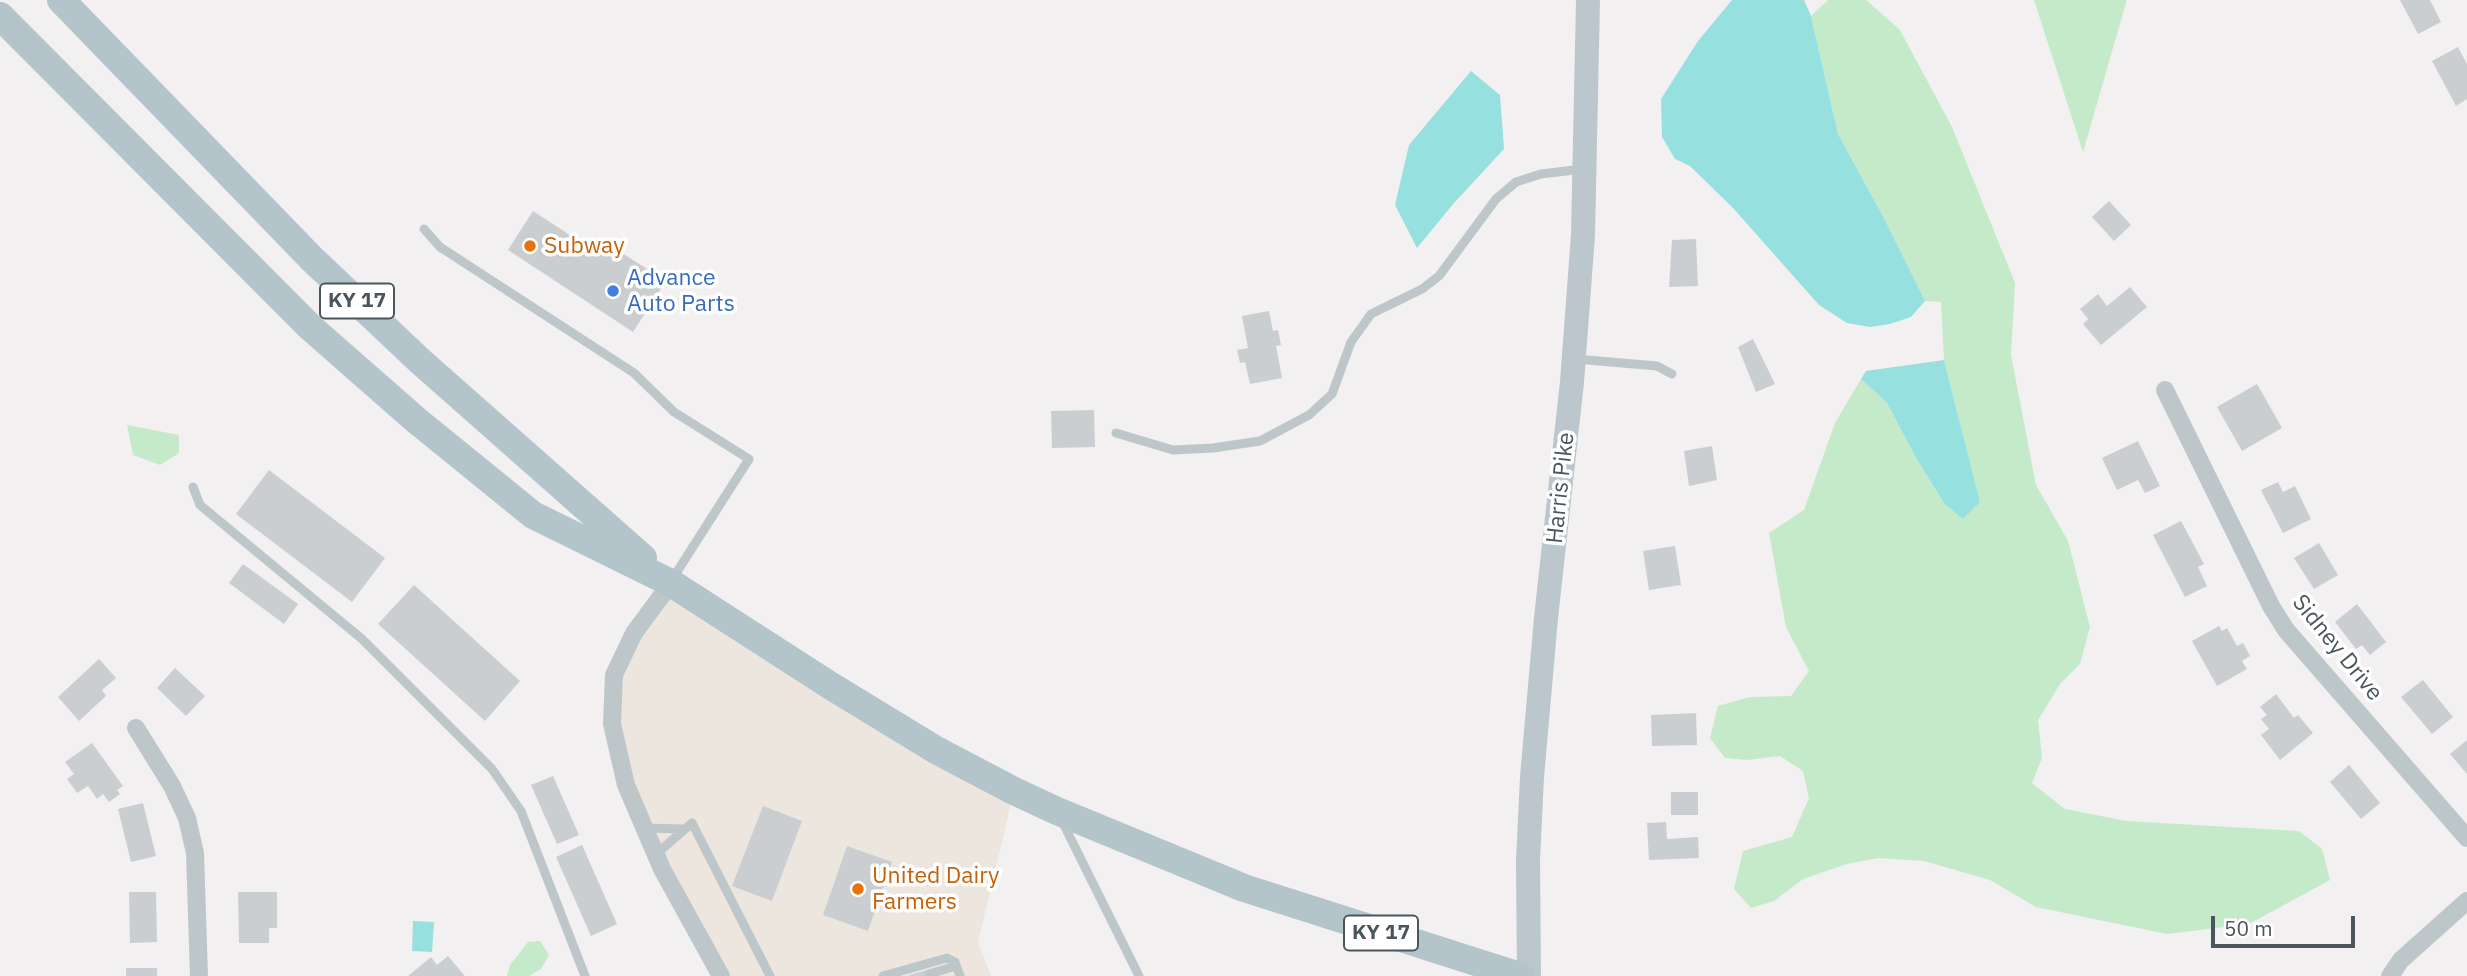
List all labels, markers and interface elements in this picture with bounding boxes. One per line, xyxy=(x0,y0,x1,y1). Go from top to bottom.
place label: Subway xyxy=(544,232,625,260)
marker: Subway xyxy=(522,238,538,254)
place label: Advance Auto Parts xyxy=(627,264,735,318)
marker: Advance Auto Parts xyxy=(605,283,621,299)
road number: KY 17 xyxy=(320,284,394,318)
street label: Harris Pike xyxy=(1541,431,1581,545)
street label: Sidney Drive xyxy=(2286,589,2388,707)
place label: United Dairy Farmers xyxy=(872,862,999,916)
marker: United Dairy Farmers xyxy=(850,881,866,897)
scale bar xyxy=(2215,902,2358,946)
text: 50 m xyxy=(2224,914,2273,942)
road number: KY 17 xyxy=(1344,916,1418,950)

